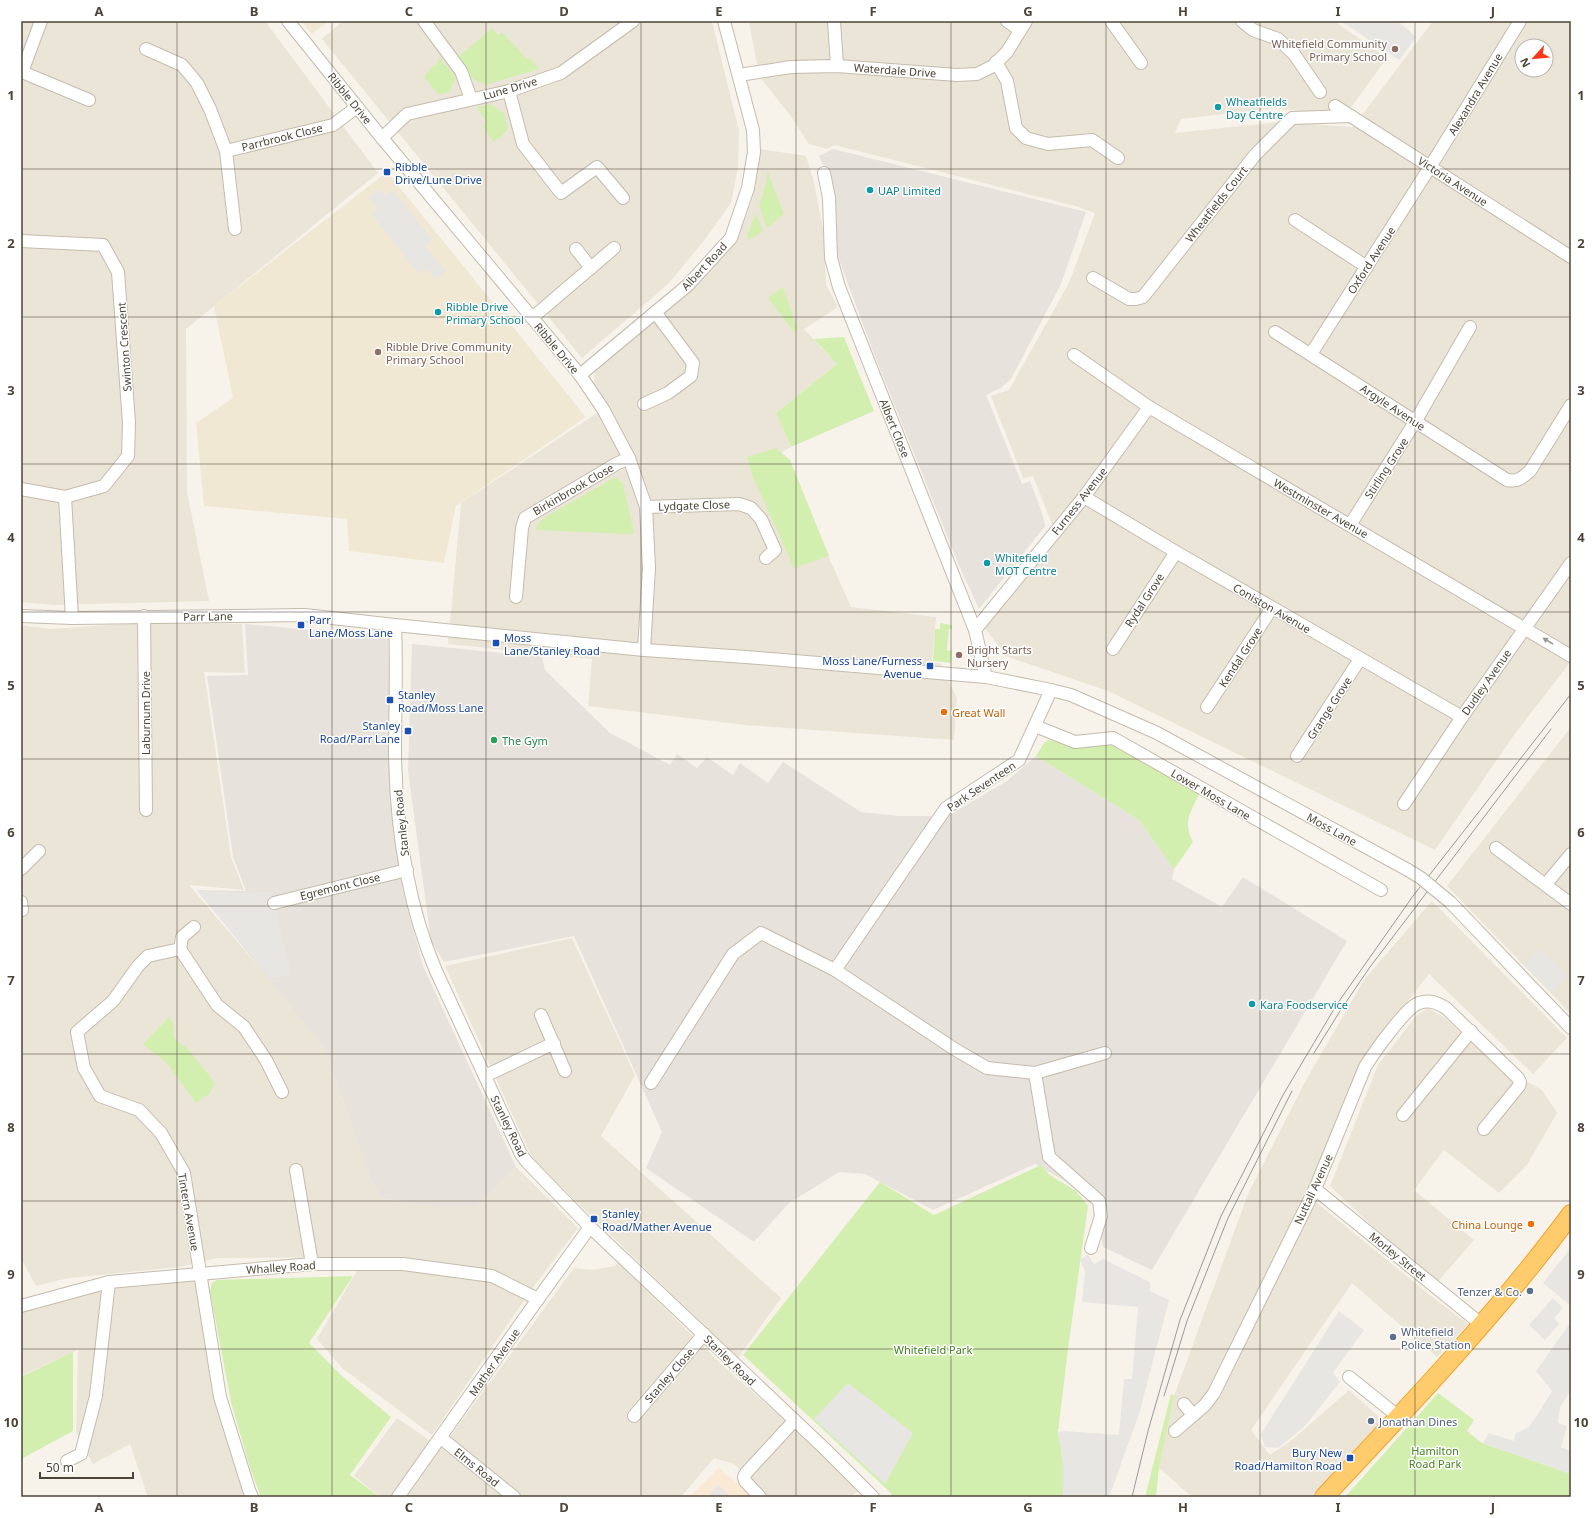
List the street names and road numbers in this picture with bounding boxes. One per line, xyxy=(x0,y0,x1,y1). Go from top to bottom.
street label: Alexandra Avenue xyxy=(1445,50,1505,138)
street label: Waterdale Drive xyxy=(853,60,937,80)
street label: Ribble Drive xyxy=(325,69,375,127)
street label: Lune Drive xyxy=(481,73,539,103)
street label: Parrbrook Close xyxy=(240,120,324,154)
street label: Victoria Avenue xyxy=(1415,153,1491,209)
street label: Wheatfields Court xyxy=(1182,163,1251,245)
street label: Oxford Avenue xyxy=(1344,223,1398,297)
street label: Albert Road xyxy=(678,239,730,293)
street label: Swinton Crescent xyxy=(113,302,135,392)
street label: Ribble Drive xyxy=(531,319,583,377)
street label: Argyle Avenue xyxy=(1358,380,1428,434)
street label: Albert Close xyxy=(876,396,914,460)
street label: Stirling Grove xyxy=(1361,435,1411,501)
street label: Birkinbrook Close xyxy=(530,460,616,518)
street label: Furness Avenue xyxy=(1048,464,1110,538)
street label: Westminster Avenue xyxy=(1271,475,1371,541)
street label: Lydgate Close xyxy=(658,496,730,514)
street label: Rydal Grove xyxy=(1121,570,1167,630)
street label: Coniston Avenue xyxy=(1230,580,1314,636)
street label: Parr Lane xyxy=(183,608,233,624)
street label: Kendal Grove xyxy=(1215,624,1265,690)
street label: Dudley Avenue xyxy=(1458,646,1514,718)
street label: Laburnum Drive xyxy=(138,671,153,755)
street label: Grange Grove xyxy=(1303,674,1355,742)
street label: Park Seventeen xyxy=(944,757,1018,815)
street label: Lower Moss Lane xyxy=(1169,765,1253,823)
street label: Stanley Road xyxy=(390,789,412,857)
street label: Moss Lane xyxy=(1304,809,1360,849)
street label: Egremont Close xyxy=(298,869,382,903)
street label: Stanley Road xyxy=(488,1093,530,1159)
street label: Nuttall Avenue xyxy=(1290,1151,1336,1227)
street label: Tintern Avenue xyxy=(175,1172,203,1252)
street label: Morley Street xyxy=(1366,1228,1430,1284)
street label: Whalley Road xyxy=(246,1257,316,1277)
street label: Mather Avenue xyxy=(465,1325,523,1399)
street label: Stanley Road xyxy=(701,1331,759,1389)
street label: Stanley Close xyxy=(641,1344,697,1406)
street label: Elms Road xyxy=(451,1444,503,1490)

